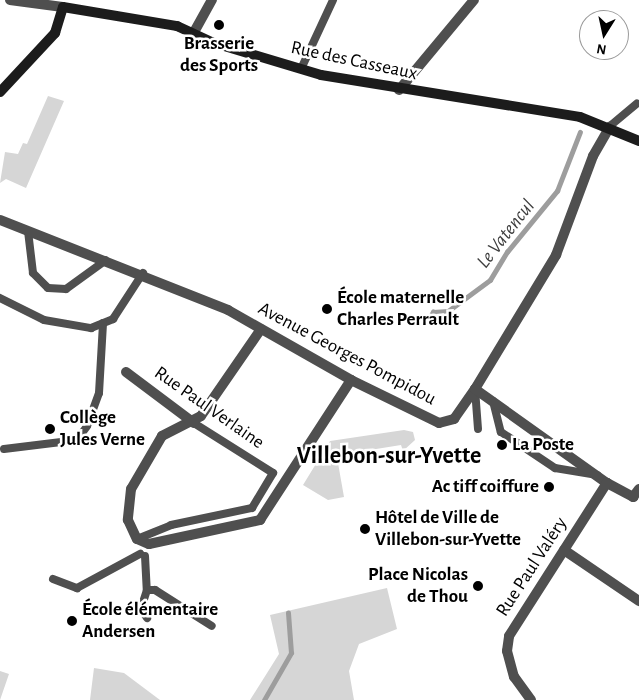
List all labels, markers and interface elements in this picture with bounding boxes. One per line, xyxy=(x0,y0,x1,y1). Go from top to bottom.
north arrow xyxy=(579,10,629,60)
marker: Brasserie des Sports xyxy=(213,19,225,31)
place label: Brasserie des Sports xyxy=(180,33,258,77)
street label: Rue des Casseaux xyxy=(289,36,419,86)
text: N xyxy=(596,41,608,57)
water label: Le Vatencul xyxy=(472,195,540,273)
place label: École maternelle Charles Perrault xyxy=(337,287,464,331)
street label: Avenue Georges Pompidou xyxy=(254,297,440,411)
marker: École maternelle Charles Perrault xyxy=(321,303,333,315)
street label: Rue Paul Verlaine xyxy=(150,362,268,454)
place label: Collège Jules Verne xyxy=(60,407,145,451)
marker: Collège Jules Verne xyxy=(44,423,56,435)
place label: La Poste xyxy=(512,434,574,456)
marker: La Poste xyxy=(496,439,508,451)
district label: Villebon-sur-Yvette xyxy=(297,443,481,471)
place label: Ac tiff coiffure xyxy=(432,476,539,498)
marker: Ac tiff coiffure xyxy=(543,481,555,493)
place label: Hôtel de Ville de Villebon-sur-Yvette xyxy=(375,507,521,551)
street label: Rue Paul Valéry xyxy=(491,513,573,621)
marker: Hôtel de Ville de Villebon-sur-Yvette xyxy=(359,523,371,535)
place label: Place Nicolas de Thou xyxy=(368,564,468,608)
marker: Place Nicolas de Thou xyxy=(472,580,484,592)
place label: École élémentaire Andersen xyxy=(82,599,218,643)
marker: École élémentaire Andersen xyxy=(66,615,78,627)

